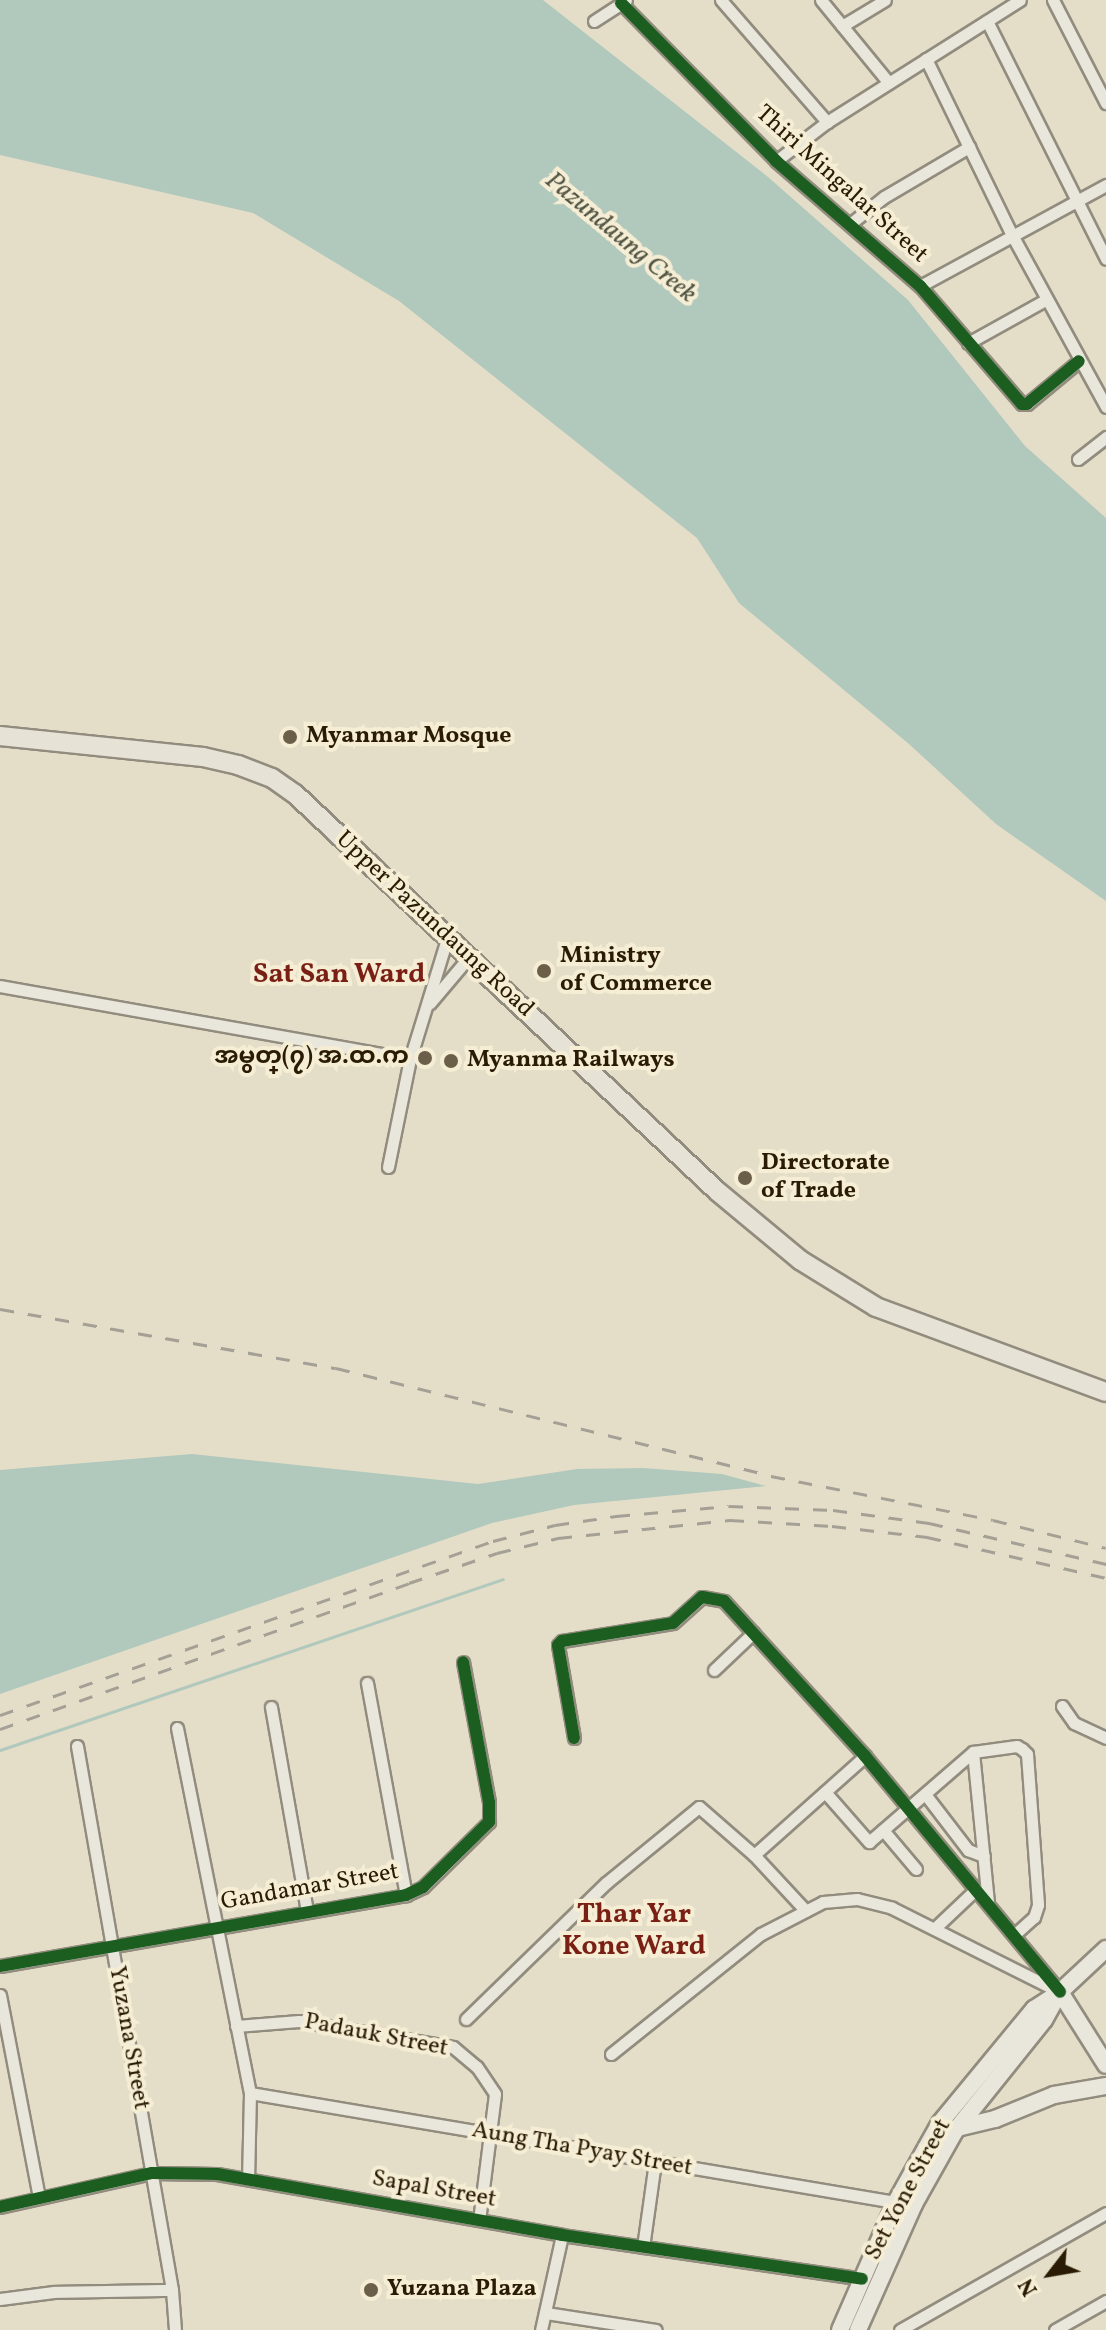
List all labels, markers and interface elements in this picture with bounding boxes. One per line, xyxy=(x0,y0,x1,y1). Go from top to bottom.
street label: Thiri Mingalar Street xyxy=(749,100,933,270)
water label: Pazundaung Creek xyxy=(538,166,702,310)
place label: Myanmar Mosque xyxy=(306,723,512,751)
marker: Myanmar Mosque xyxy=(281,728,299,746)
street label: Upper Pazundaung Road xyxy=(329,826,539,1024)
place label: Ministry of Commerce xyxy=(560,943,710,999)
district label: Sat San Ward xyxy=(253,958,425,992)
marker: Ministry of Commerce xyxy=(535,962,553,980)
place label: အမွတ္(၇) အ.ထ.က xyxy=(214,1044,409,1072)
place label: Myanma Railways xyxy=(467,1047,674,1075)
marker: အမွတ္(၇) အ.ထ.က xyxy=(416,1049,434,1067)
marker: Myanma Railways xyxy=(442,1052,460,1070)
place label: Directorate of Trade xyxy=(761,1150,890,1206)
marker: Directorate of Trade xyxy=(736,1169,754,1187)
street label: Gandamar Street xyxy=(219,1858,401,1918)
district label: Thar Yar Kone Ward xyxy=(562,1898,706,1964)
street label: Yuzana Street xyxy=(101,1964,155,2112)
street label: Padauk Street xyxy=(302,2008,450,2064)
street label: Set Yone Street xyxy=(859,2114,959,2266)
street label: Aung Tha Pyay Street xyxy=(469,2116,695,2184)
street label: Sapal Street xyxy=(370,2165,498,2215)
north arrow xyxy=(1010,2234,1090,2314)
text: N xyxy=(1012,2272,1046,2301)
place label: Yuzana Plaza xyxy=(387,2276,537,2304)
marker: Yuzana Plaza xyxy=(362,2281,380,2299)

